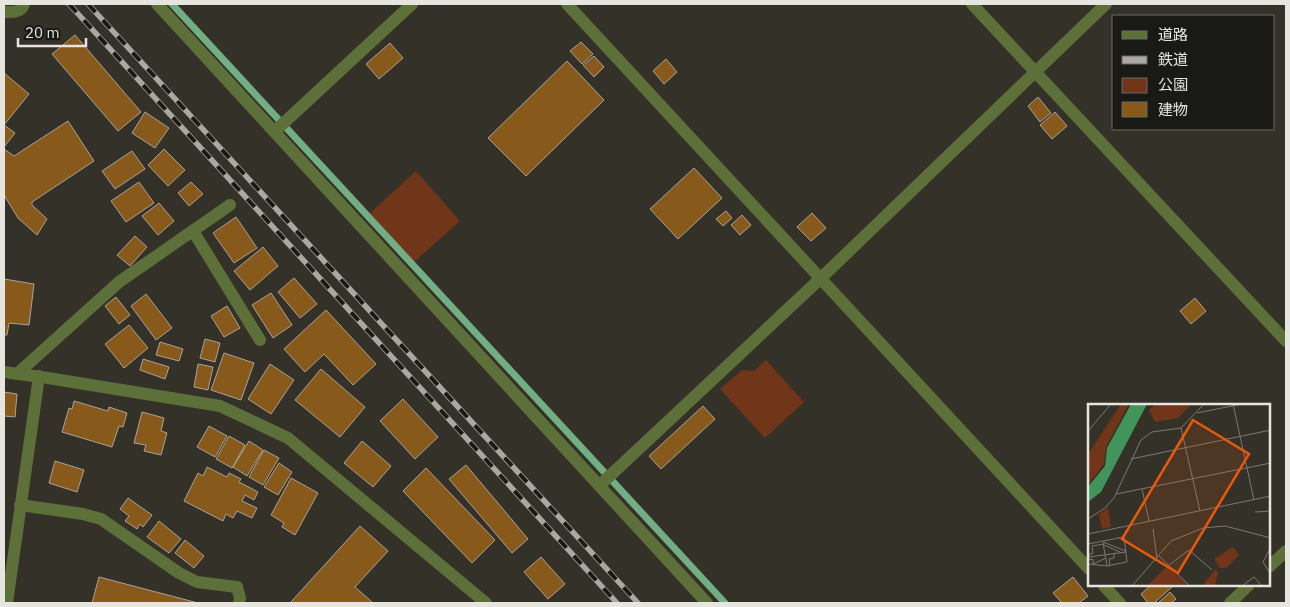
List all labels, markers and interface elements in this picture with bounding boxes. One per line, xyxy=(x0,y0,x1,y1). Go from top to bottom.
scale bar xyxy=(18,15,85,47)
legend xyxy=(1112,15,1275,130)
text: 20 m xyxy=(25,23,60,42)
text: 道路 xyxy=(1158,25,1188,44)
text: 鉄道 xyxy=(1158,50,1188,69)
text: 公園 xyxy=(1158,75,1188,94)
text: 建物 xyxy=(1158,100,1188,119)
inset map xyxy=(1088,404,1270,587)

